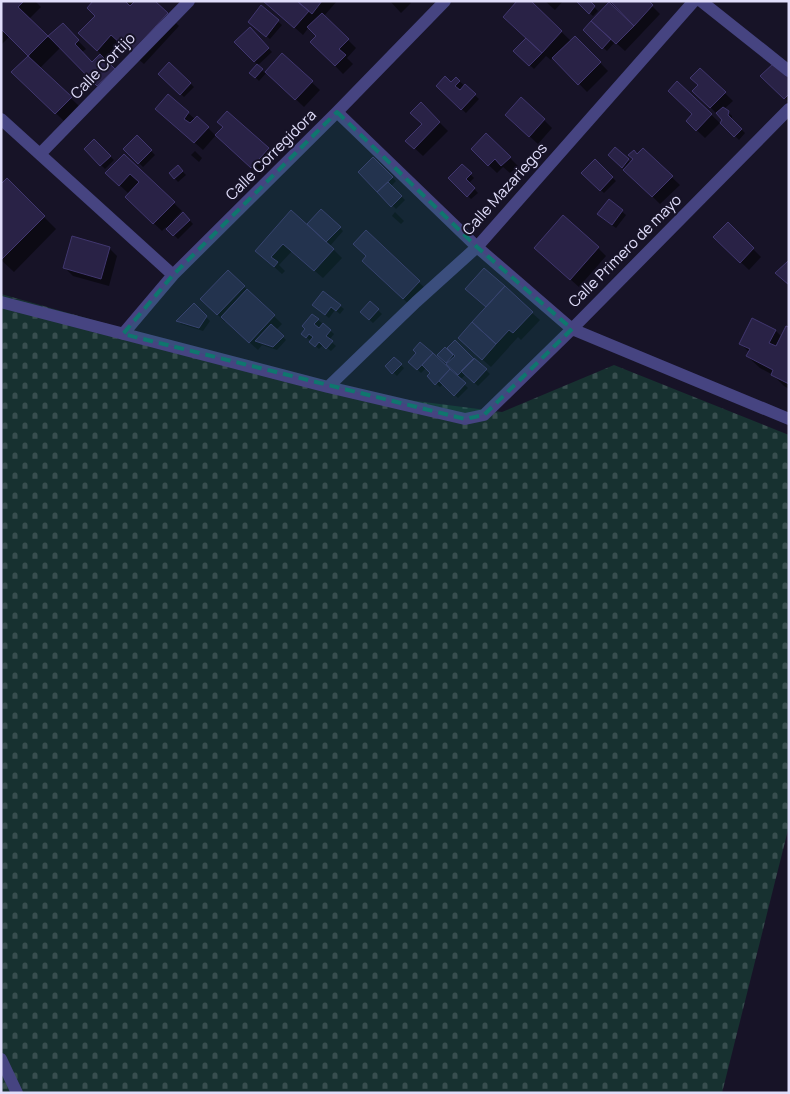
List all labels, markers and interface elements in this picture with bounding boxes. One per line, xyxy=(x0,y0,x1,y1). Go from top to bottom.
street label: Calle Cortijo xyxy=(66,28,140,104)
street label: Calle Corregidora xyxy=(221,105,321,205)
street label: Calle Mazariegos xyxy=(457,138,552,239)
street label: Calle Primero de mayo xyxy=(563,189,686,312)

